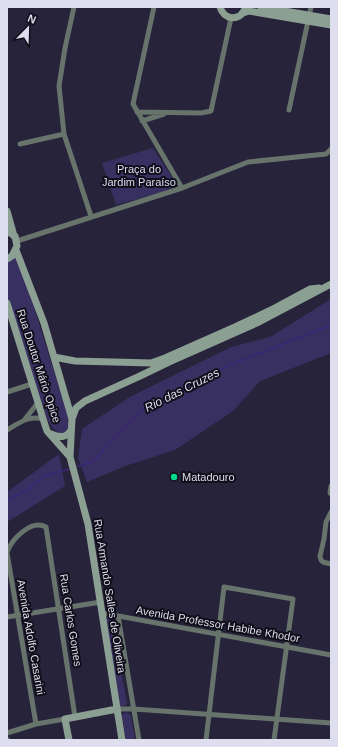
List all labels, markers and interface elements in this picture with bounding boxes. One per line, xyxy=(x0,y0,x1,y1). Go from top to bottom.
north arrow xyxy=(8,8,48,48)
text: N xyxy=(26,12,38,26)
park label: Praça do Jardim Paraíso xyxy=(102,163,176,188)
street label: Rua Doutor Mário Opice xyxy=(15,308,63,424)
water label: Rio das Cruzes xyxy=(142,365,222,415)
place label: Matadouro xyxy=(182,471,235,483)
marker: Matadouro xyxy=(169,472,179,482)
street label: Rua Armando Salles de Oliveira xyxy=(92,518,128,675)
street label: Rua Carlos Gomes xyxy=(58,573,84,668)
street label: Avenida Adolfo Casarini xyxy=(15,579,47,695)
street label: Avenida Professor Habibe Khodor xyxy=(135,604,301,644)

